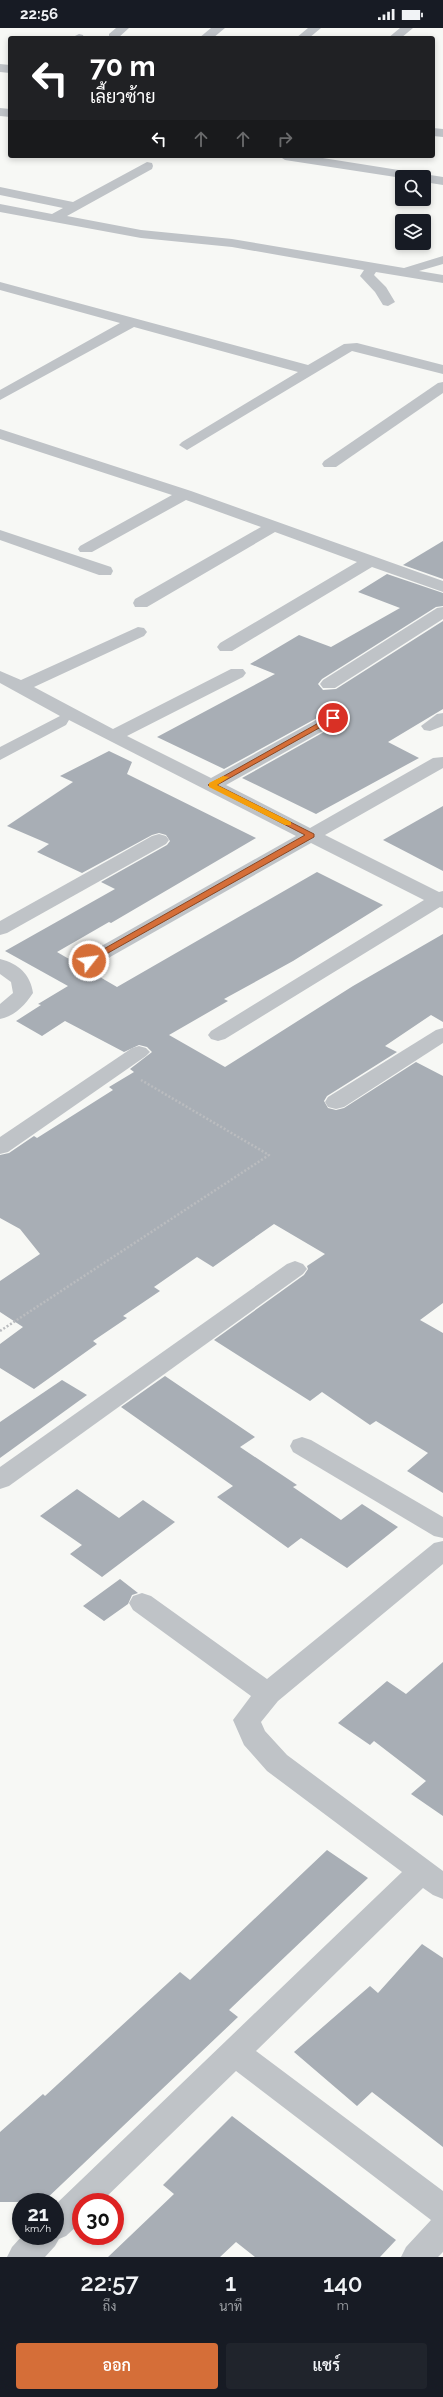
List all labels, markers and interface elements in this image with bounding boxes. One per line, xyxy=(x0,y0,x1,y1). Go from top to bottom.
text: 22:56 xyxy=(20,5,58,23)
text: 70 m xyxy=(90,50,156,83)
icon: left xyxy=(24,52,76,104)
text: เลี้ยวซ้าย xyxy=(90,86,156,107)
icon: left xyxy=(148,128,170,150)
icon: ahead xyxy=(190,128,212,150)
icon: ahead xyxy=(232,128,254,150)
icon: right xyxy=(274,128,296,150)
map controls xyxy=(395,170,431,250)
button: search xyxy=(395,170,431,206)
button: layers xyxy=(395,214,431,250)
pin xyxy=(316,701,350,735)
icon: arrive xyxy=(322,707,344,729)
position arrow xyxy=(68,940,110,982)
speed limit sign: 30 xyxy=(72,2193,124,2245)
text: 21 xyxy=(27,2202,49,2226)
text: km/h xyxy=(25,2223,51,2234)
text: 22:57 xyxy=(81,2268,139,2297)
text: 1 xyxy=(225,2268,236,2297)
text: 140 xyxy=(323,2269,362,2298)
text: m xyxy=(337,2298,349,2313)
text: ถึง xyxy=(103,2299,116,2314)
text: นาที xyxy=(219,2299,242,2314)
button: ออก xyxy=(16,2343,218,2389)
button: แชร์ xyxy=(226,2343,427,2389)

